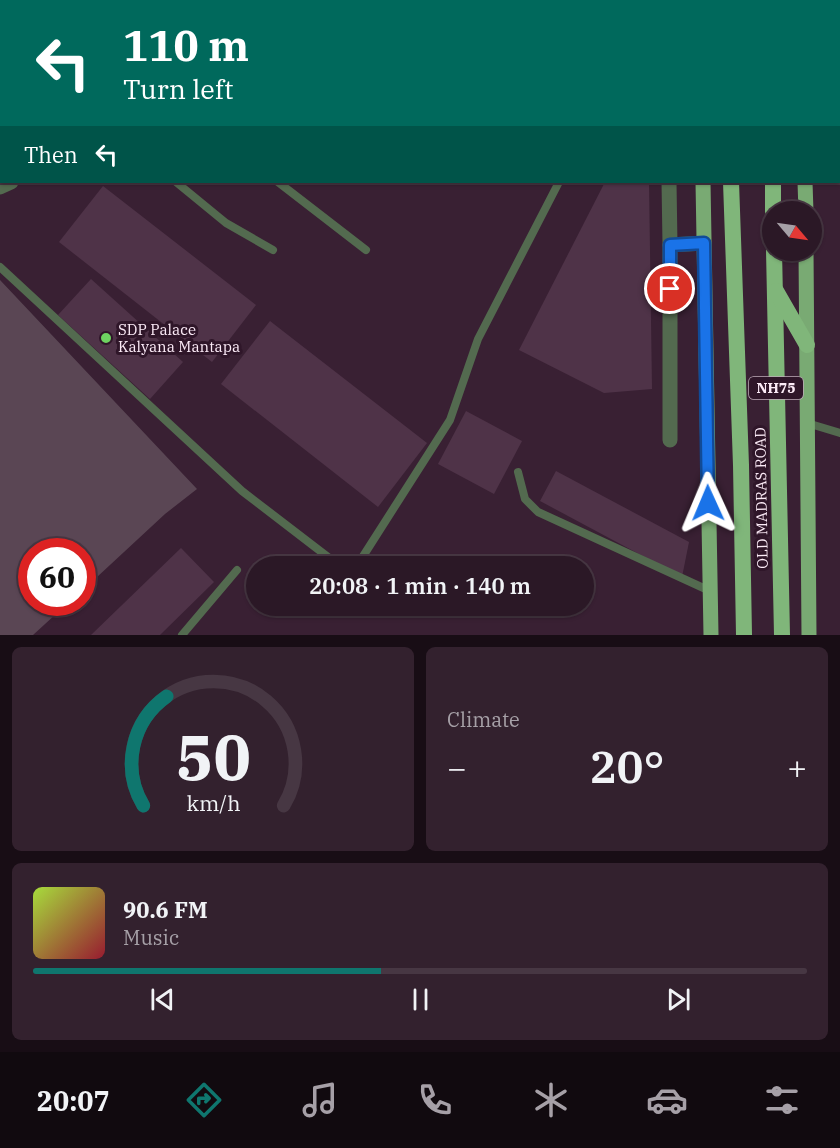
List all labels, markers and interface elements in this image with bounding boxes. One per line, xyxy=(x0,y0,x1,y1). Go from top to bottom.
text: 110 m xyxy=(123,18,249,73)
icon: left xyxy=(24,24,102,102)
text: Turn left xyxy=(123,71,234,106)
icon: left xyxy=(90,138,123,171)
text: Then xyxy=(24,140,78,169)
north arrow xyxy=(762,201,822,261)
map controls xyxy=(762,201,822,261)
pin xyxy=(644,263,695,314)
icon: arrive xyxy=(653,272,686,305)
place label: SDP Palace Kalyana Mantapa xyxy=(118,320,240,356)
marker: SDP Palace Kalyana Mantapa xyxy=(99,331,113,345)
road number: NH75 xyxy=(749,377,803,399)
street label: OLD MADRAS ROAD xyxy=(750,427,772,569)
position arrow xyxy=(676,471,740,535)
speed limit sign: 60 xyxy=(18,538,96,616)
text: 20:08 · 1 min · 140 m xyxy=(309,571,531,600)
text: Climate xyxy=(447,706,520,733)
text: 50 xyxy=(176,716,250,797)
text: 20° xyxy=(589,737,665,795)
text: − xyxy=(447,746,467,789)
text: + xyxy=(787,746,807,789)
text: km/h xyxy=(186,789,240,817)
text: 90.6 FM xyxy=(123,895,208,924)
text: Music xyxy=(123,924,179,951)
icon: previous xyxy=(146,983,179,1016)
icon: pause xyxy=(404,983,437,1016)
icon: next xyxy=(662,983,695,1016)
icon: directions xyxy=(183,1079,225,1121)
icon: music xyxy=(299,1079,341,1121)
icon: phone xyxy=(414,1079,456,1121)
icon: climate xyxy=(530,1079,572,1121)
icon: car xyxy=(646,1079,688,1121)
icon: filters xyxy=(761,1079,803,1121)
text: 20:07 xyxy=(37,1083,110,1118)

